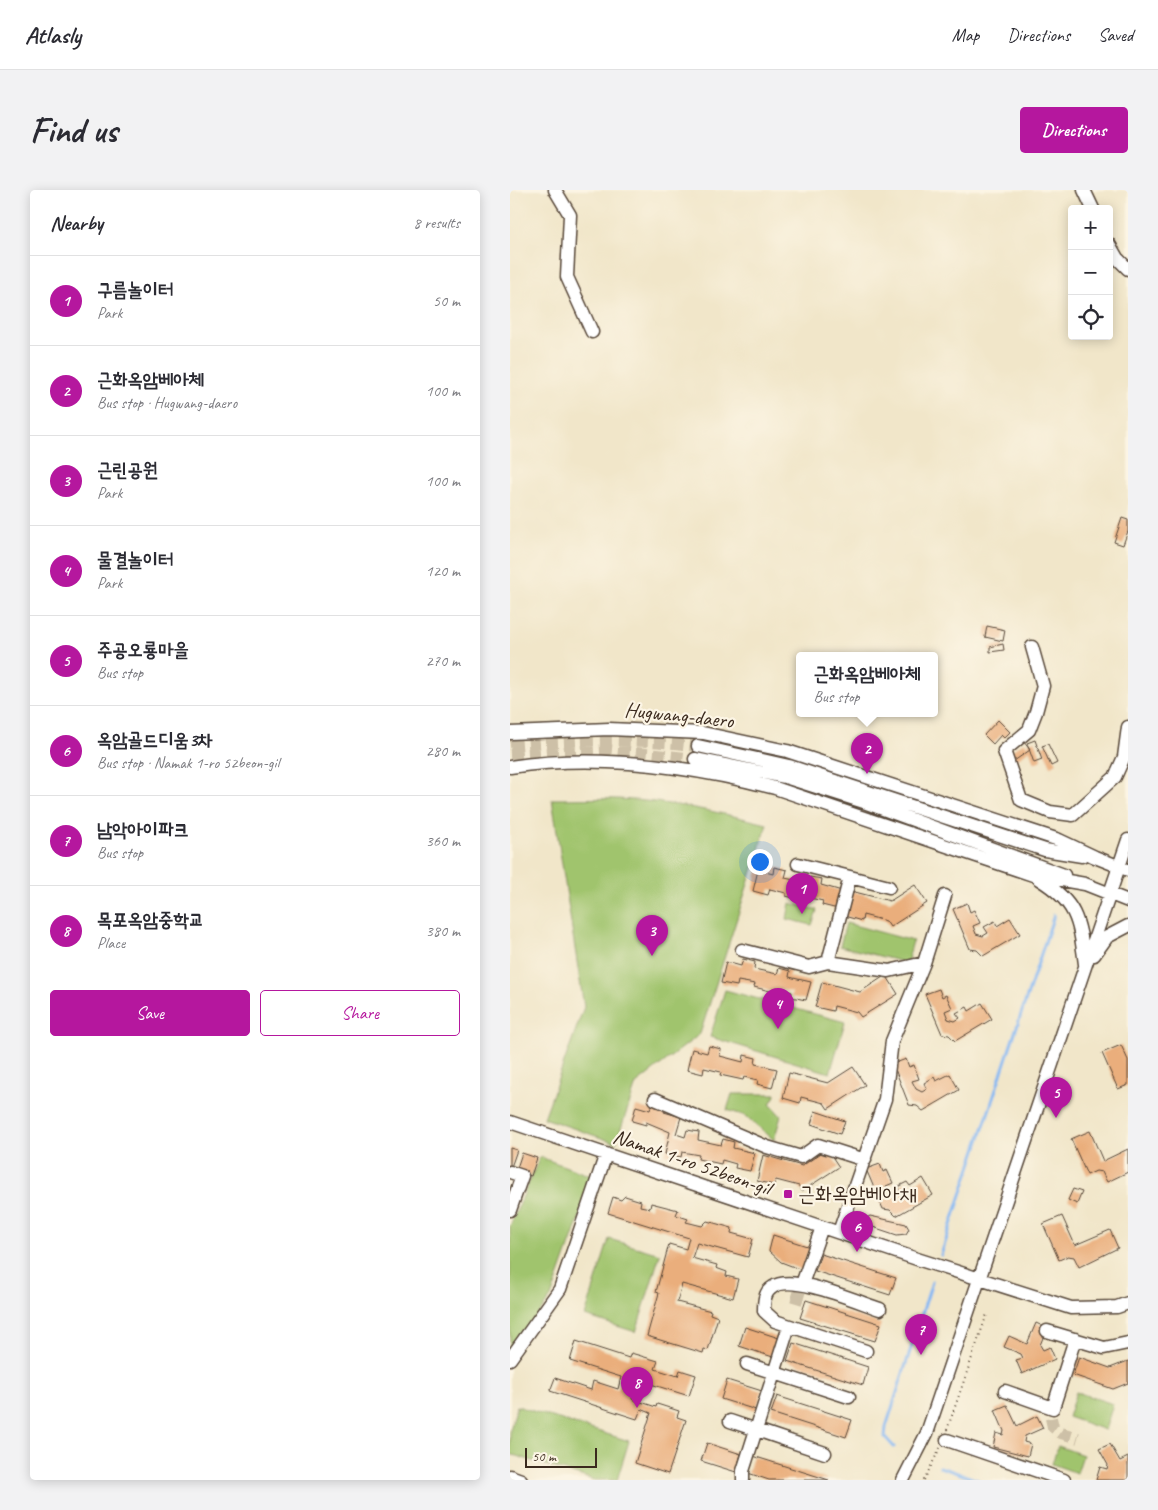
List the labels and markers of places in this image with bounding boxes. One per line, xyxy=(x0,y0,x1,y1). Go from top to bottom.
pin: 2 xyxy=(851,733,883,774)
pin: 1 xyxy=(786,873,818,914)
pin: 3 xyxy=(636,915,668,956)
pin: 4 xyxy=(762,988,794,1029)
pin: 5 xyxy=(1040,1077,1072,1118)
place label: 근화옥암베아채 xyxy=(798,1181,916,1207)
marker: 근화옥암베아채 xyxy=(782,1188,794,1200)
pin: 6 xyxy=(841,1211,873,1252)
pin: 7 xyxy=(905,1314,937,1355)
pin: 8 xyxy=(621,1367,653,1408)

